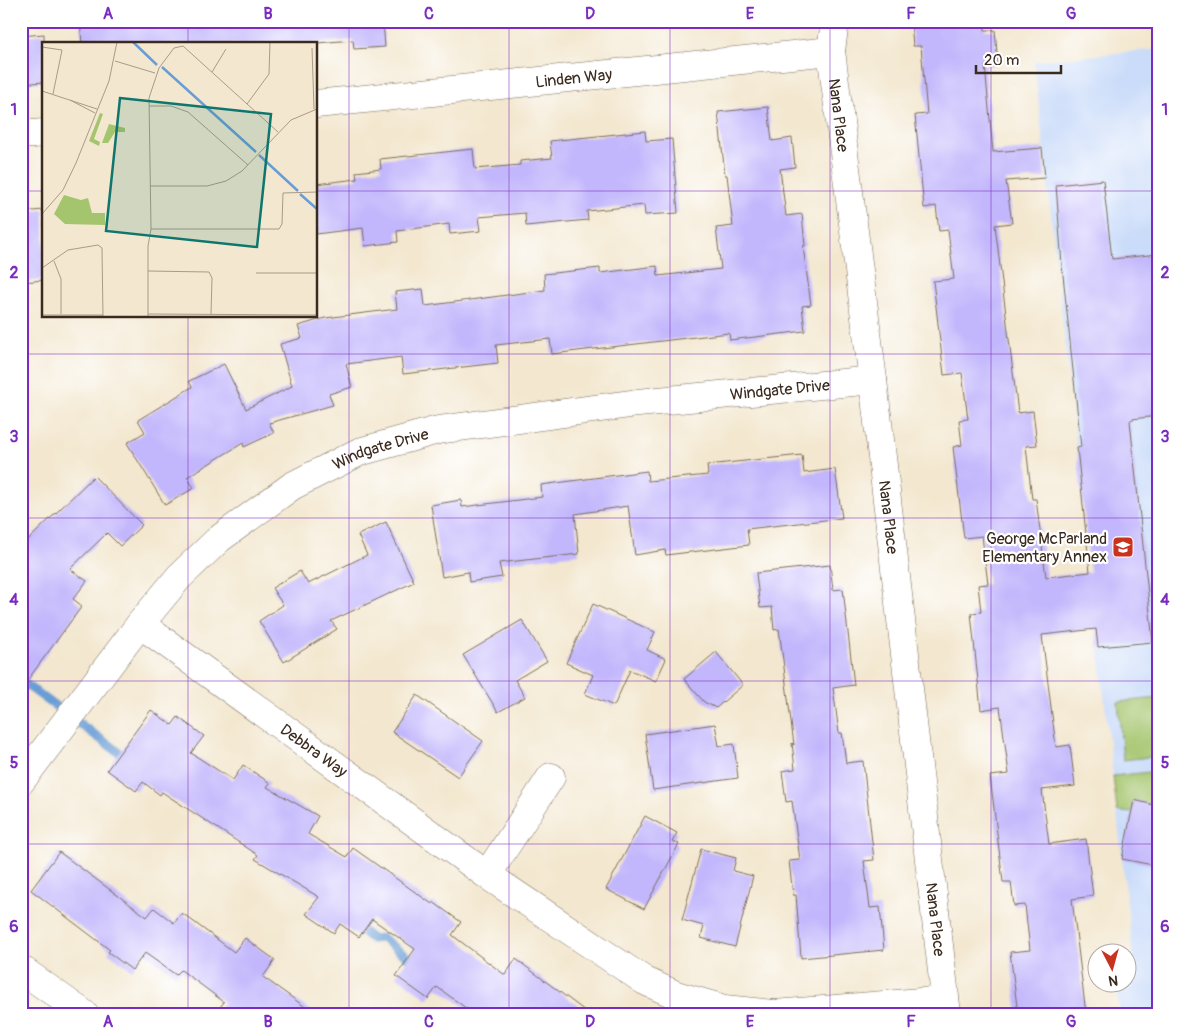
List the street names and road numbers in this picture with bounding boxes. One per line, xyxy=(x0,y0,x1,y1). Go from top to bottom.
street label: Linden Way xyxy=(534,65,613,92)
street label: Nana Place xyxy=(824,77,853,153)
street label: Windgate Drive xyxy=(729,375,831,405)
street label: Windgate Drive xyxy=(329,424,431,475)
street label: Nana Place xyxy=(874,479,902,555)
street label: Debbra Way xyxy=(276,720,351,782)
street label: Nana Place xyxy=(921,882,949,958)

